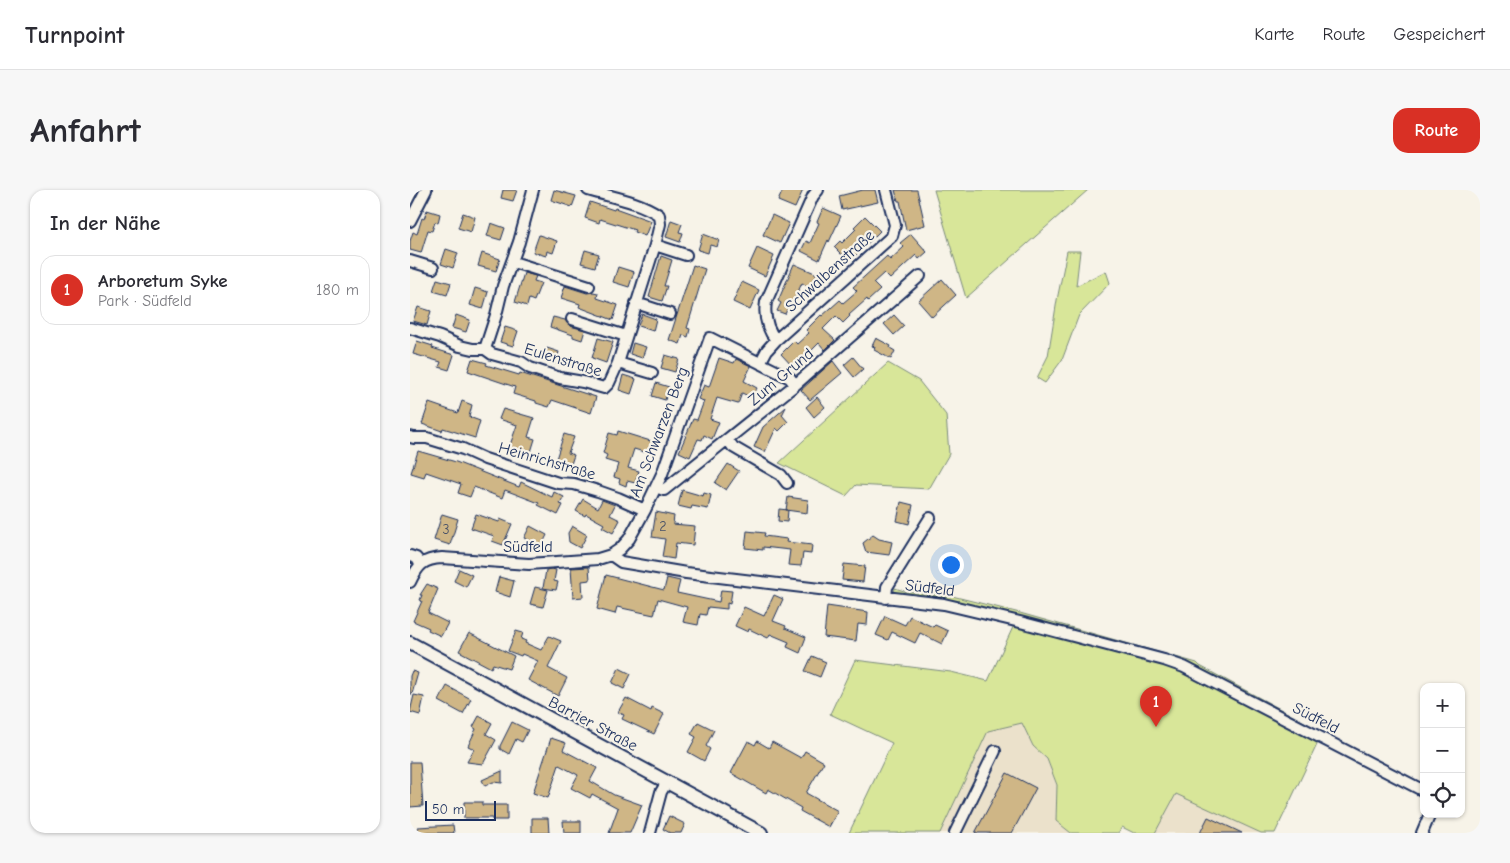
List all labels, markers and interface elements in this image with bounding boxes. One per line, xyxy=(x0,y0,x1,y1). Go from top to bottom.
text: Turnpoint xyxy=(25,21,124,49)
text: Karte xyxy=(1254,24,1294,45)
text: Route xyxy=(1322,24,1365,45)
text: Gespeichert xyxy=(1393,24,1485,45)
button: Route xyxy=(1393,108,1480,153)
text: Anfahrt xyxy=(30,110,141,151)
text: In der Nähe xyxy=(50,211,160,235)
street label: Schwalbenstraße xyxy=(782,226,878,316)
text: Arboretum Syke xyxy=(98,270,228,292)
text: 1 xyxy=(64,281,70,299)
text: 180 m xyxy=(316,281,359,299)
text: Park · Südfeld xyxy=(98,292,192,310)
street label: Eulenstraße xyxy=(522,340,604,380)
street label: Zum Grund xyxy=(745,345,817,409)
street label: Am Schwarzen Berg xyxy=(626,364,692,500)
street label: Heinrichstraße xyxy=(496,439,598,483)
house number: 2 xyxy=(659,518,667,535)
house number: 3 xyxy=(442,521,450,538)
street label: Südfeld xyxy=(503,538,553,556)
your location xyxy=(938,552,964,578)
street label: Südfeld xyxy=(904,576,956,600)
map controls xyxy=(1420,683,1465,818)
button: + xyxy=(1420,683,1465,728)
pin: 1 xyxy=(1140,686,1172,727)
street label: Barrier Straße xyxy=(545,693,641,755)
street label: Südfeld xyxy=(1290,699,1342,737)
button: − xyxy=(1420,728,1465,773)
button: locate xyxy=(1420,773,1465,818)
scale bar xyxy=(425,798,496,821)
text: 50 m xyxy=(432,801,464,818)

